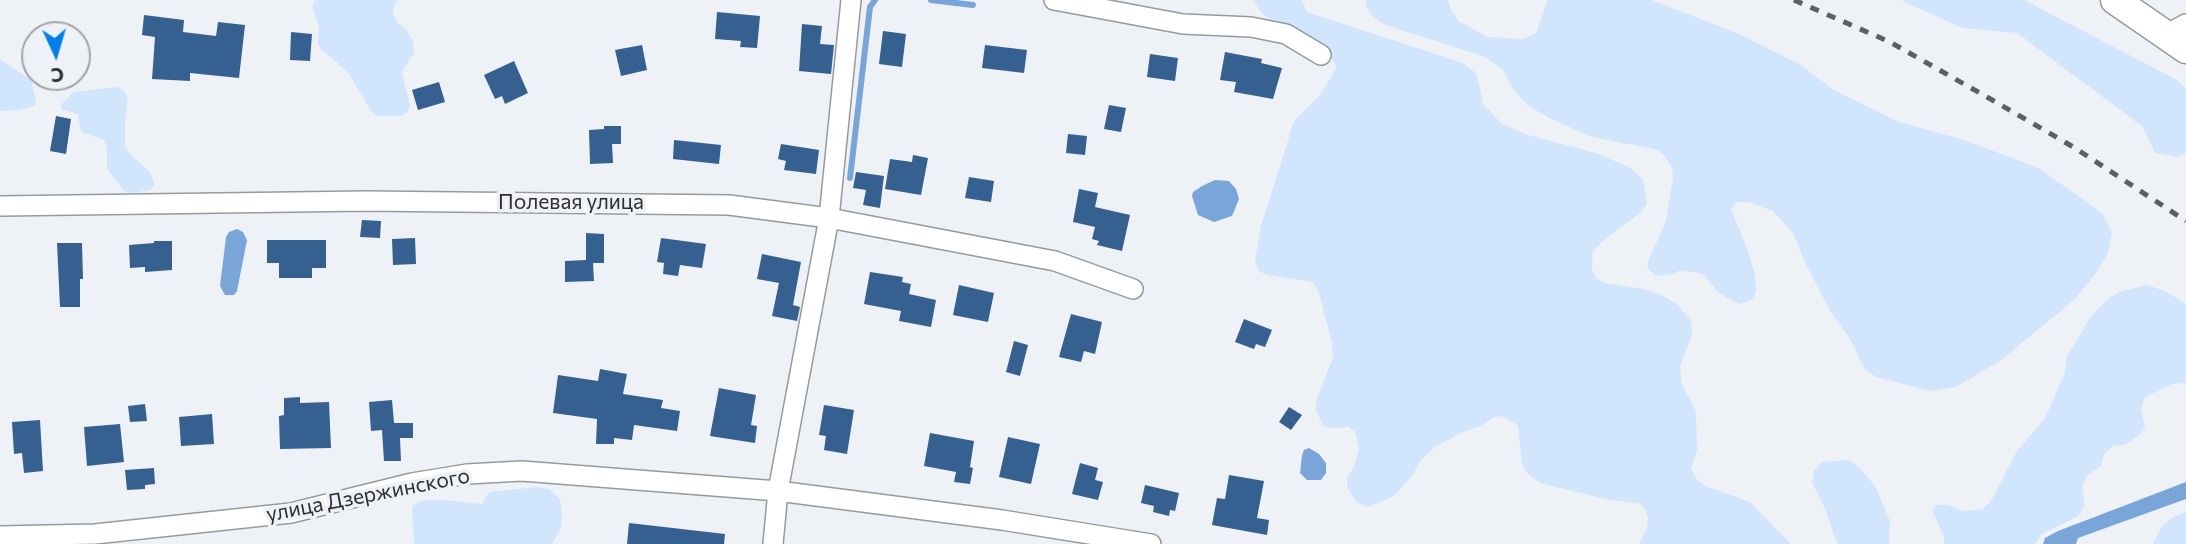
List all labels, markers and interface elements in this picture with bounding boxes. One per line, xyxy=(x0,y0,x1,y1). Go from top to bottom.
north arrow xyxy=(21,21,91,91)
text: С xyxy=(50,64,65,87)
street label: Полевая улица xyxy=(498,189,644,215)
street label: улица Дзержинского xyxy=(264,463,472,527)

